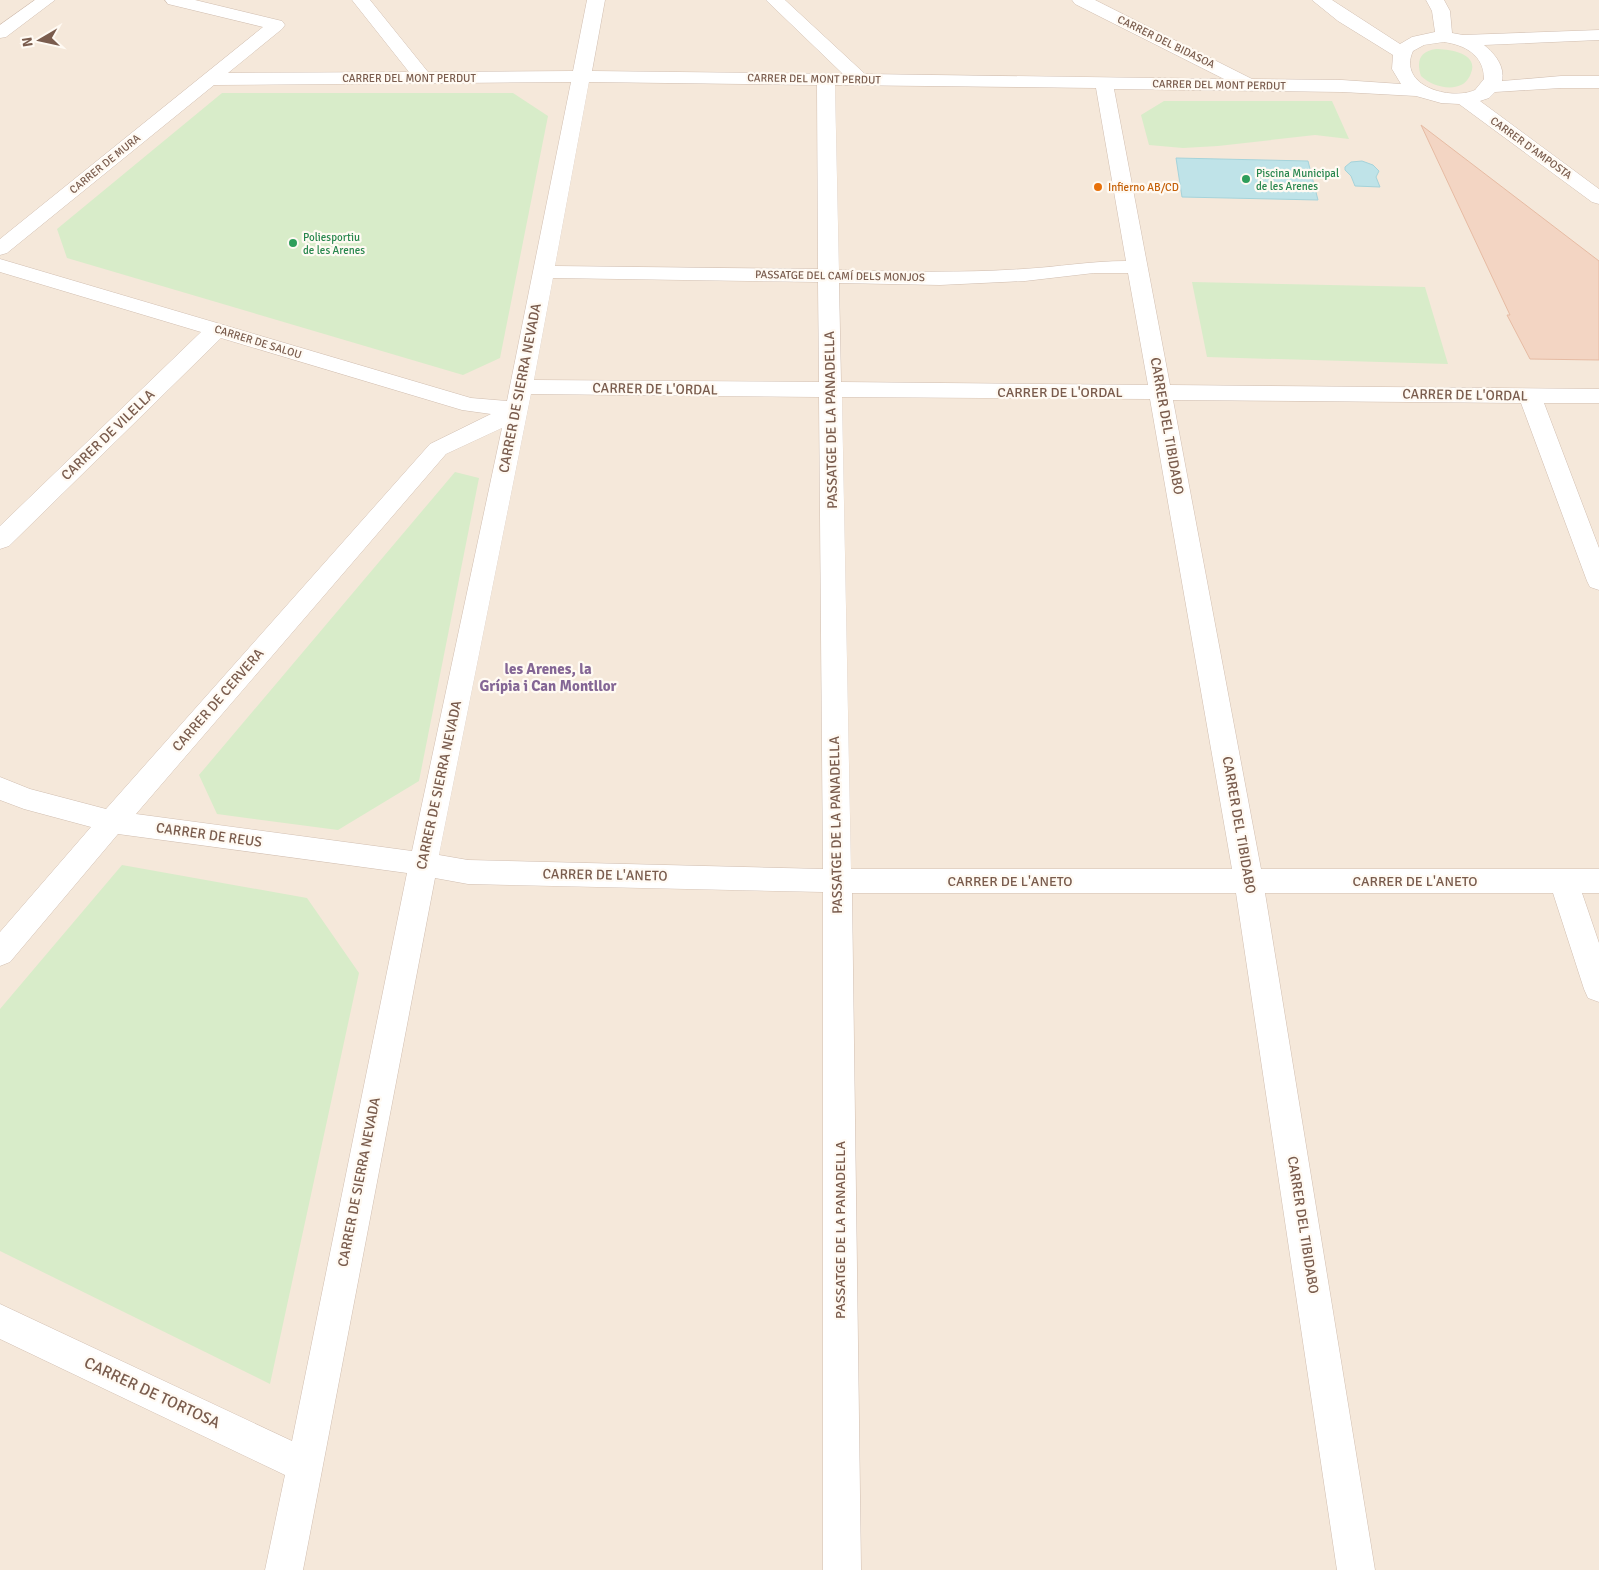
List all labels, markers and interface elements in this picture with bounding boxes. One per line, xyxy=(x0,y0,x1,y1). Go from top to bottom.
street label: CARRER DEL BIDASOA xyxy=(1115,13,1217,71)
north arrow xyxy=(15,15,65,65)
text: N xyxy=(18,36,37,48)
street label: CARRER DEL MONT PERDUT xyxy=(747,71,882,87)
street label: CARRER DEL MONT PERDUT xyxy=(342,72,476,85)
street label: CARRER DEL MONT PERDUT xyxy=(1152,77,1287,93)
street label: CARRER D'AMPOSTA xyxy=(1488,114,1575,182)
street label: CARRER DE MURA xyxy=(67,131,143,196)
place label: Piscina Municipal de les Arenes xyxy=(1256,167,1339,193)
marker: Piscina Municipal de les Arenes xyxy=(1240,173,1252,185)
marker: Infierno AB/CD xyxy=(1092,181,1104,193)
place label: Infierno AB/CD xyxy=(1108,181,1179,194)
place label: Poliesportiu de les Arenes xyxy=(303,231,365,257)
marker: Poliesportiu de les Arenes xyxy=(287,237,299,249)
street label: PASSATGE DEL CAMÍ DELS MONJOS xyxy=(755,267,925,284)
street label: CARRER DE SIERRA NEVADA xyxy=(495,301,545,474)
street label: CARRER DE SALOU xyxy=(213,323,303,361)
street label: PASSATGE DE LA PANADELLA xyxy=(821,330,841,509)
street label: CARRER DEL TIBIDABO xyxy=(1147,356,1187,496)
street label: CARRER DE L'ORDAL xyxy=(592,379,718,399)
street label: CARRER DE L'ORDAL xyxy=(997,384,1123,401)
street label: CARRER DE L'ORDAL xyxy=(1402,385,1528,405)
street label: CARRER DE VILELLA xyxy=(58,386,159,484)
street label: CARRER DE CERVERA xyxy=(169,645,268,755)
district label: les Arenes, la Grípia i Can Montllor xyxy=(479,660,617,695)
street label: CARRER DE SIERRA NEVADA xyxy=(413,699,465,871)
street label: PASSATGE DE LA PANADELLA xyxy=(826,735,846,914)
street label: CARRER DEL TIBIDABO xyxy=(1219,755,1259,895)
street label: CARRER DE REUS xyxy=(155,819,263,851)
street label: CARRER DE L'ANETO xyxy=(542,865,668,885)
street label: CARRER DE L'ANETO xyxy=(947,873,1073,890)
street label: CARRER DE L'ANETO xyxy=(1352,873,1478,890)
street label: CARRER DE SIERRA NEVADA xyxy=(334,1095,384,1268)
street label: PASSATGE DE LA PANADELLA xyxy=(832,1141,849,1319)
street label: CARRER DEL TIBIDABO xyxy=(1284,1155,1322,1295)
street label: CARRER DE TORTOSA xyxy=(81,1353,223,1433)

